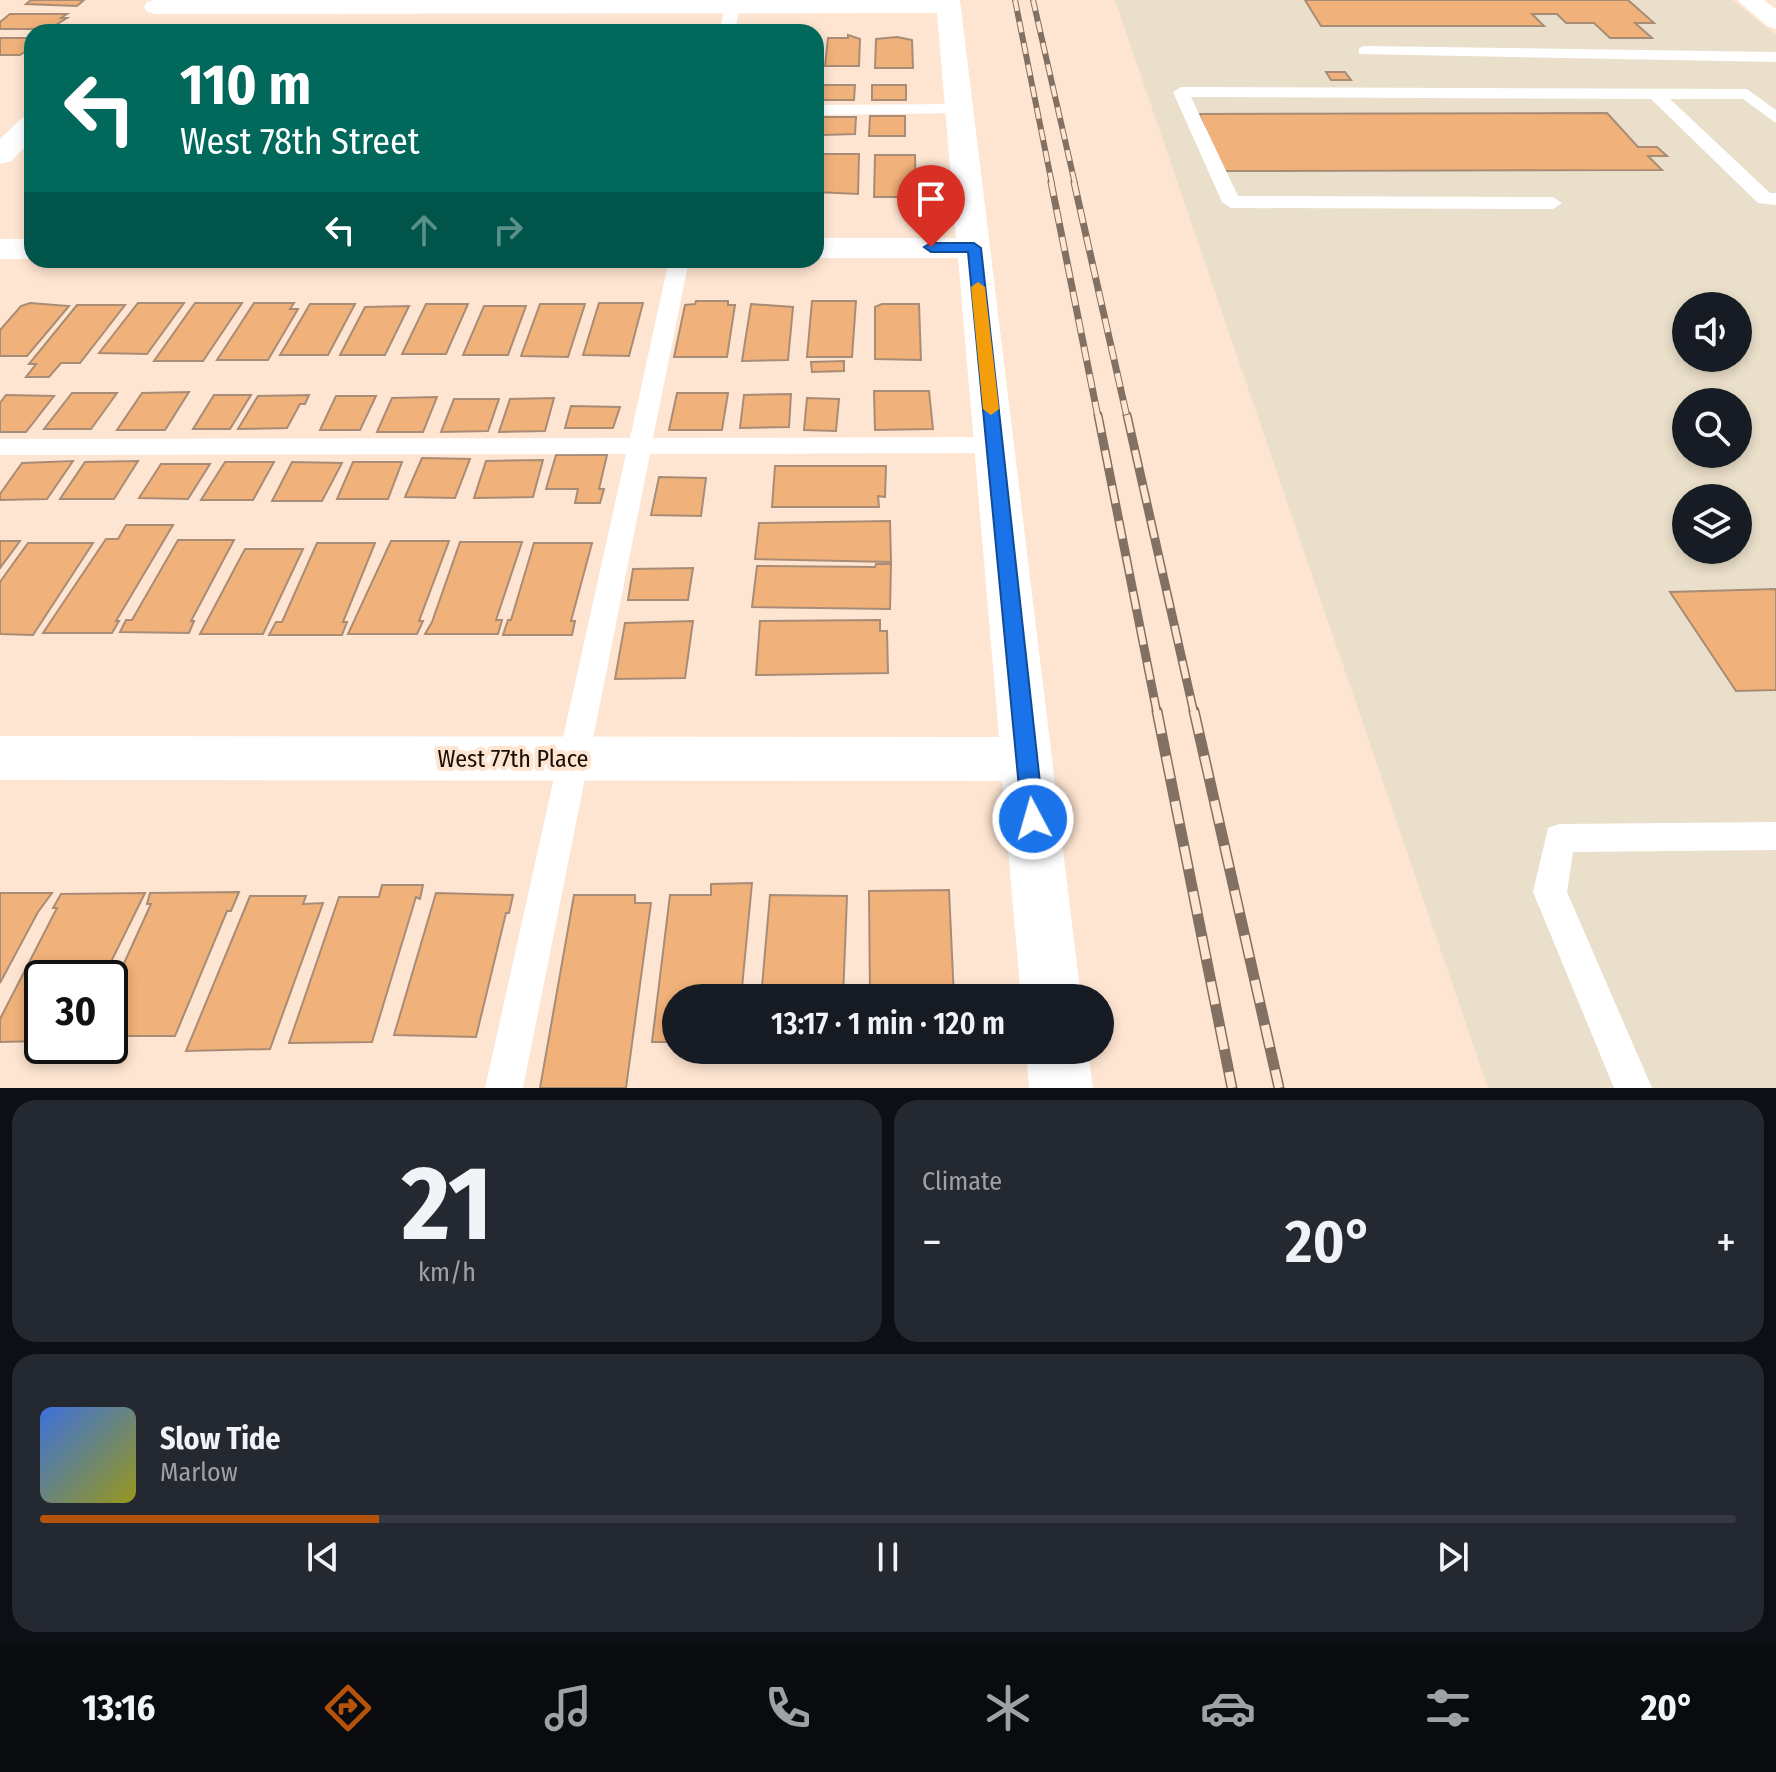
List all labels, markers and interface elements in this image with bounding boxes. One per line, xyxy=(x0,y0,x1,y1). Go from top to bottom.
text: 110 m xyxy=(180,52,311,119)
icon: left xyxy=(48,56,152,160)
text: West 78th Street xyxy=(180,120,420,164)
pin xyxy=(897,165,965,247)
icon: arrive xyxy=(909,177,953,221)
icon: left xyxy=(318,208,362,252)
icon: ahead xyxy=(402,208,446,252)
icon: right xyxy=(486,208,530,252)
map controls xyxy=(1672,292,1752,564)
button: sound xyxy=(1672,292,1752,372)
button: search xyxy=(1672,388,1752,468)
button: layers xyxy=(1672,484,1752,564)
street label: West 77th Place xyxy=(438,745,588,773)
position arrow xyxy=(991,777,1075,861)
speed limit sign: 30 xyxy=(24,960,128,1064)
text: 13:17 · 1 min · 120 m xyxy=(771,1006,1005,1042)
text: 21 xyxy=(402,1142,492,1267)
text: Climate xyxy=(922,1166,1002,1197)
text: 20° xyxy=(1285,1206,1373,1278)
text: − xyxy=(922,1216,942,1269)
text: + xyxy=(1716,1216,1736,1269)
text: km/h xyxy=(418,1257,476,1288)
text: Slow Tide xyxy=(160,1421,281,1457)
text: Marlow xyxy=(160,1457,238,1488)
icon: previous xyxy=(301,1535,345,1579)
icon: pause xyxy=(866,1535,910,1579)
icon: next xyxy=(1431,1535,1475,1579)
icon: directions xyxy=(320,1680,376,1736)
icon: music xyxy=(540,1680,596,1736)
icon: phone xyxy=(760,1680,816,1736)
icon: climate xyxy=(980,1680,1036,1736)
icon: car xyxy=(1200,1680,1256,1736)
icon: filters xyxy=(1420,1680,1476,1736)
text: 13:16 xyxy=(82,1686,155,1730)
text: 20° xyxy=(1641,1686,1694,1730)

